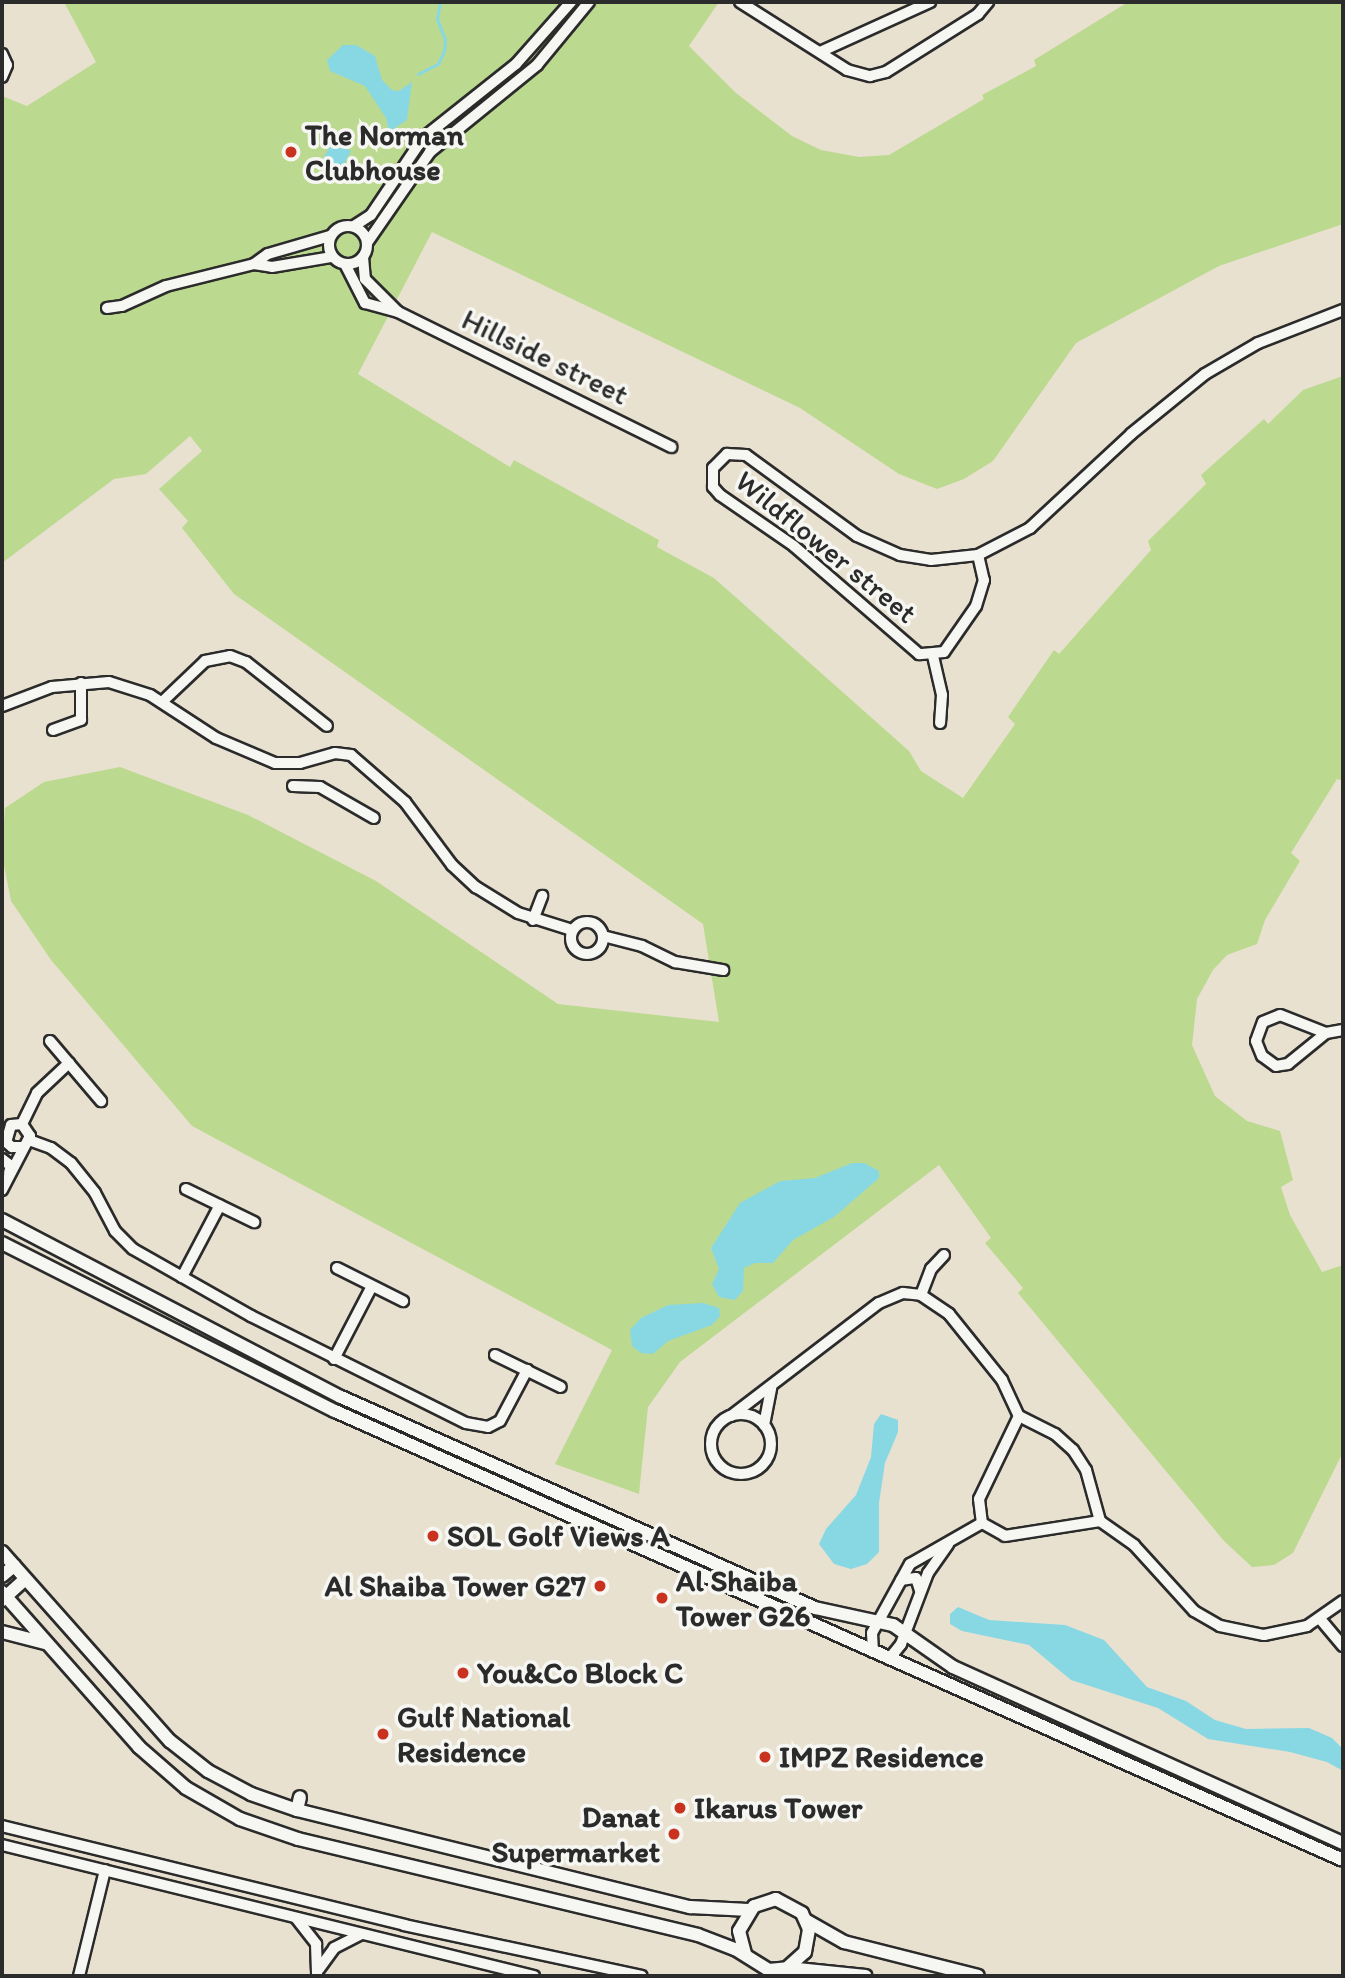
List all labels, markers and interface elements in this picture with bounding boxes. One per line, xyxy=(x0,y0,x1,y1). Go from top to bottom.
place label: The Norman Clubhouse xyxy=(305,117,462,188)
marker: The Norman Clubhouse xyxy=(283,144,299,160)
street label: Hillside street xyxy=(456,301,634,413)
street label: Wildflower street xyxy=(728,463,924,631)
place label: SOL Golf Views A xyxy=(447,1518,669,1554)
marker: SOL Golf Views A xyxy=(425,1528,441,1544)
place label: Al Shaiba Tower G26 xyxy=(676,1563,810,1634)
place label: Al Shaiba Tower G27 xyxy=(324,1568,586,1604)
marker: Al Shaiba Tower G27 xyxy=(592,1578,608,1594)
marker: Al Shaiba Tower G26 xyxy=(654,1590,670,1606)
place label: You&Co Block C xyxy=(477,1655,683,1691)
marker: You&Co Block C xyxy=(455,1665,471,1681)
place label: Gulf National Residence xyxy=(397,1699,571,1770)
marker: Gulf National Residence xyxy=(375,1726,391,1742)
place label: IMPZ Residence xyxy=(779,1739,984,1775)
marker: IMPZ Residence xyxy=(757,1749,773,1765)
place label: Ikarus Tower xyxy=(694,1790,859,1826)
place label: Danat Supermarket xyxy=(491,1799,660,1870)
marker: Ikarus Tower xyxy=(672,1800,688,1816)
marker: Danat Supermarket xyxy=(666,1826,682,1842)

